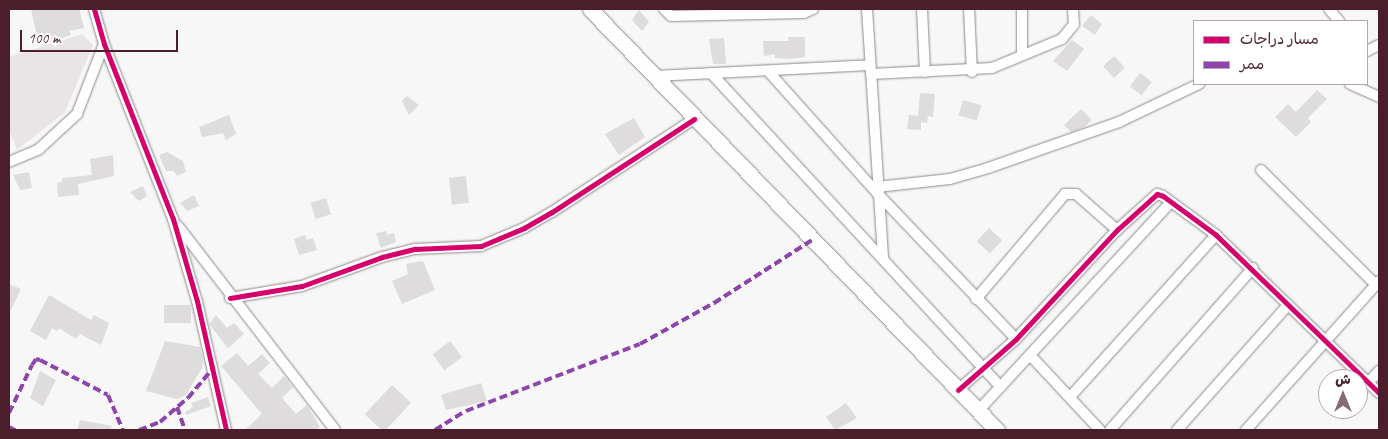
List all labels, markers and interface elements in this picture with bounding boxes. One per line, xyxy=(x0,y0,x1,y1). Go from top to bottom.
scale bar xyxy=(22,20,180,52)
legend xyxy=(1193,20,1368,85)
text: 100 m xyxy=(28,29,60,48)
text: مسار دراجات xyxy=(1240,30,1319,49)
text: ممر xyxy=(1240,55,1264,74)
north arrow xyxy=(1318,369,1368,419)
text: ش xyxy=(1335,371,1351,388)

